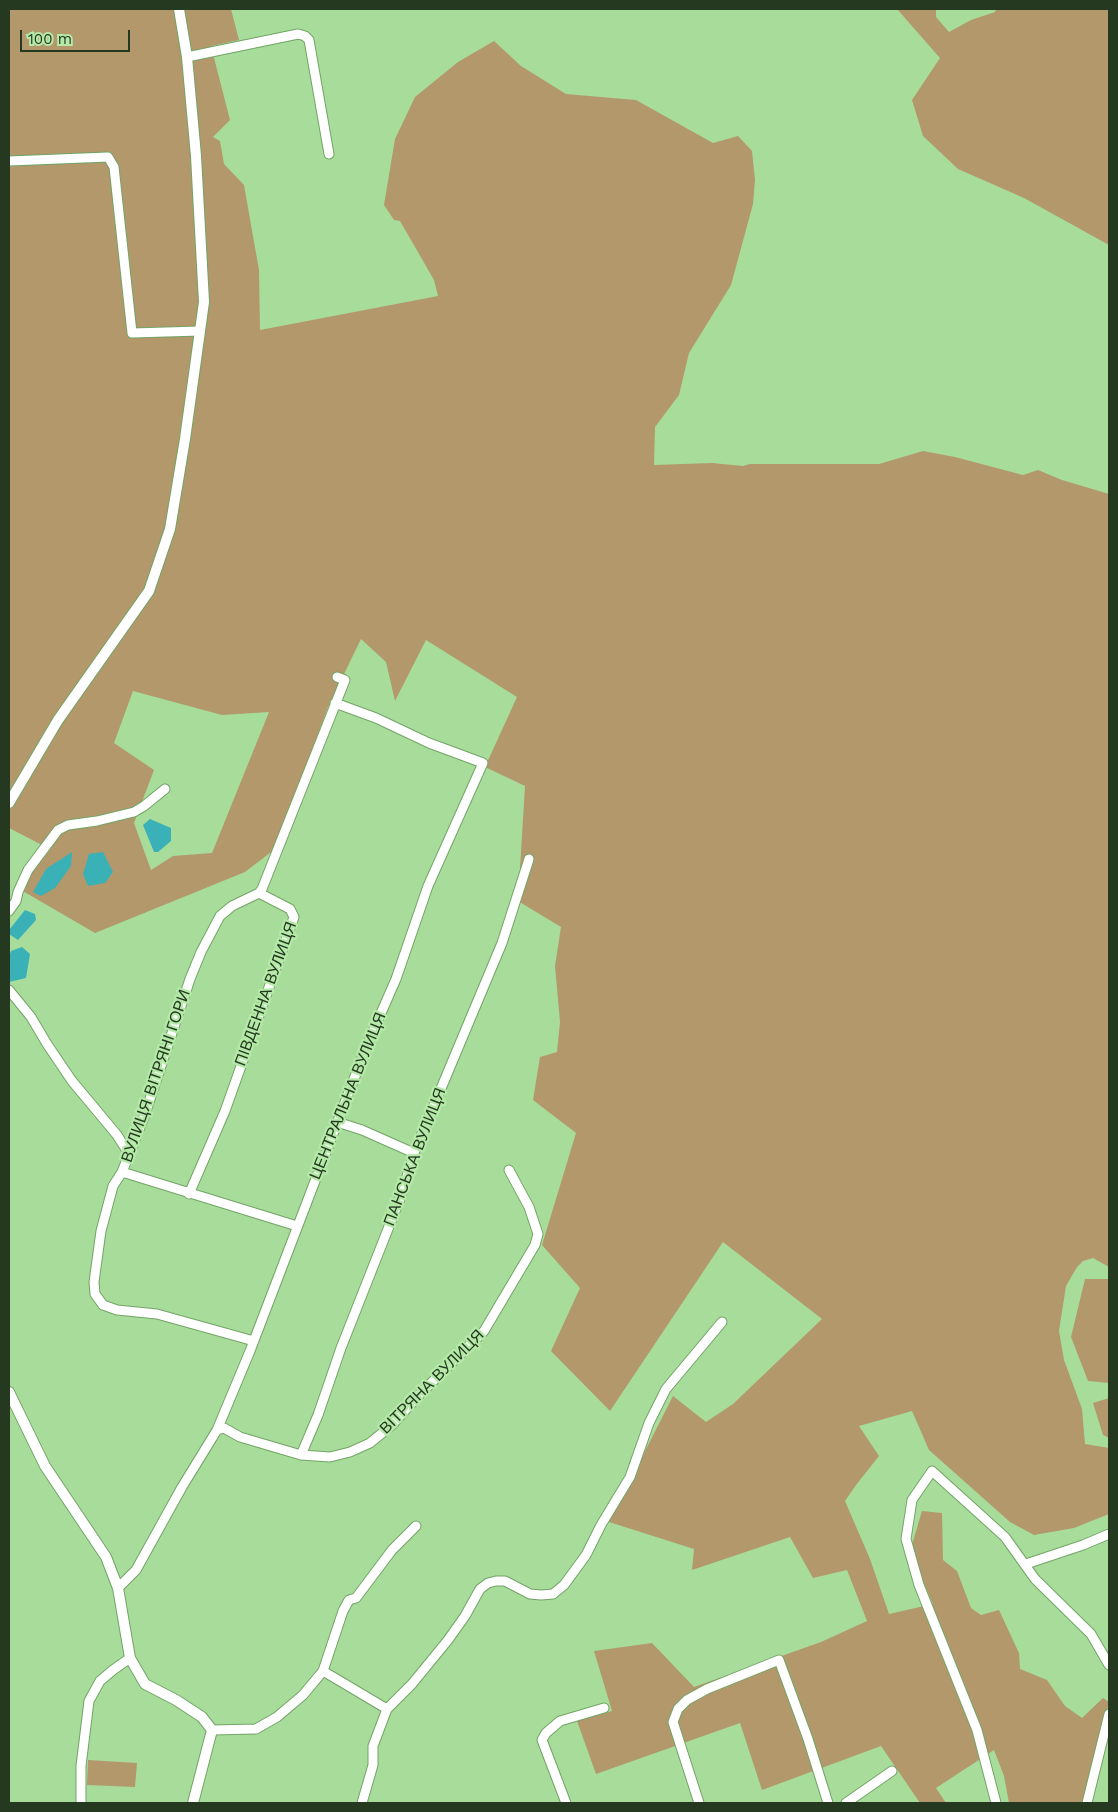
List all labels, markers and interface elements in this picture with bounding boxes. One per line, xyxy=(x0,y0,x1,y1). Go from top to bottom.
scale bar xyxy=(22,20,132,52)
text: 100 m xyxy=(28,30,72,48)
street label: ПІВДЕННА ВУЛИЦЯ xyxy=(231,919,301,1069)
street label: ВУЛИЦЯ ВІТРЯНІ ГОРИ xyxy=(117,987,195,1165)
street label: ЦЕНТРАЛЬНА ВУЛИЦЯ xyxy=(306,1010,390,1182)
street label: ПАНСЬКА ВУЛИЦЯ xyxy=(380,1085,450,1229)
street label: ВІТРЯНА ВУЛИЦЯ xyxy=(376,1326,488,1438)

